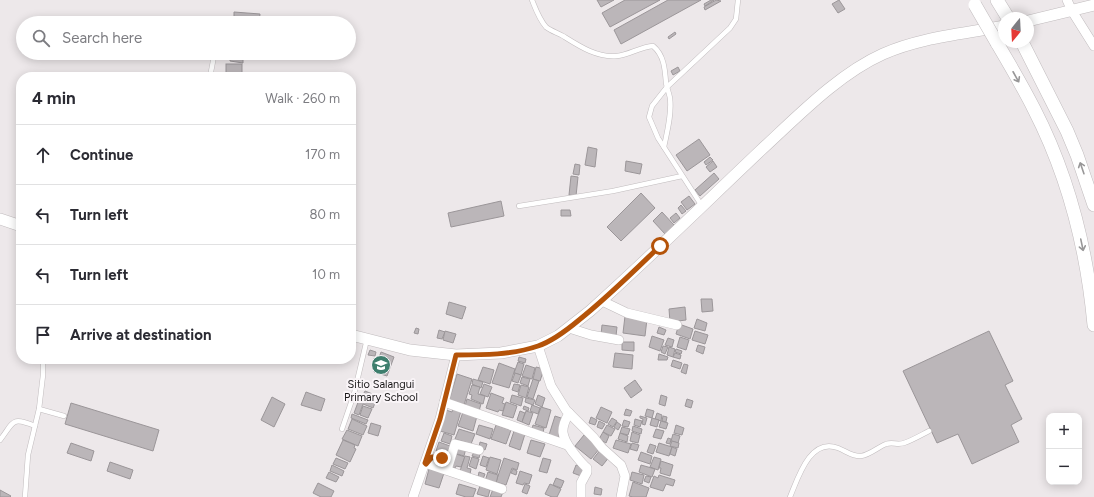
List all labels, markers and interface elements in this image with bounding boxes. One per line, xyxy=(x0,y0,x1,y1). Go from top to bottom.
north arrow xyxy=(998,12,1034,48)
search box xyxy=(16,16,356,60)
icon: search xyxy=(30,27,52,49)
text: Search here xyxy=(62,29,142,47)
one-way arrow xyxy=(1013,71,1021,83)
text: 4 min xyxy=(32,88,76,108)
text: Walk · 260 m xyxy=(265,91,340,106)
icon: ahead xyxy=(32,144,54,166)
text: Continue xyxy=(70,146,133,164)
text: 170 m xyxy=(305,147,340,162)
one-way arrow xyxy=(1077,162,1085,174)
icon: left xyxy=(32,204,54,226)
text: Turn left xyxy=(70,206,128,224)
text: 80 m xyxy=(309,207,340,222)
route start xyxy=(651,237,669,255)
one-way arrow xyxy=(1079,238,1087,251)
icon: left xyxy=(32,264,54,286)
text: Turn left xyxy=(70,266,128,284)
text: 10 m xyxy=(312,267,340,282)
icon: arrive xyxy=(32,324,54,346)
text: Arrive at destination xyxy=(70,326,211,344)
school or university icon: Sitio Salangui Primary School xyxy=(370,354,392,376)
place label: Sitio Salangui Primary School xyxy=(344,378,418,404)
map controls xyxy=(1046,413,1082,485)
button: + xyxy=(1046,413,1082,449)
route end xyxy=(433,449,451,467)
button: − xyxy=(1046,449,1082,485)

